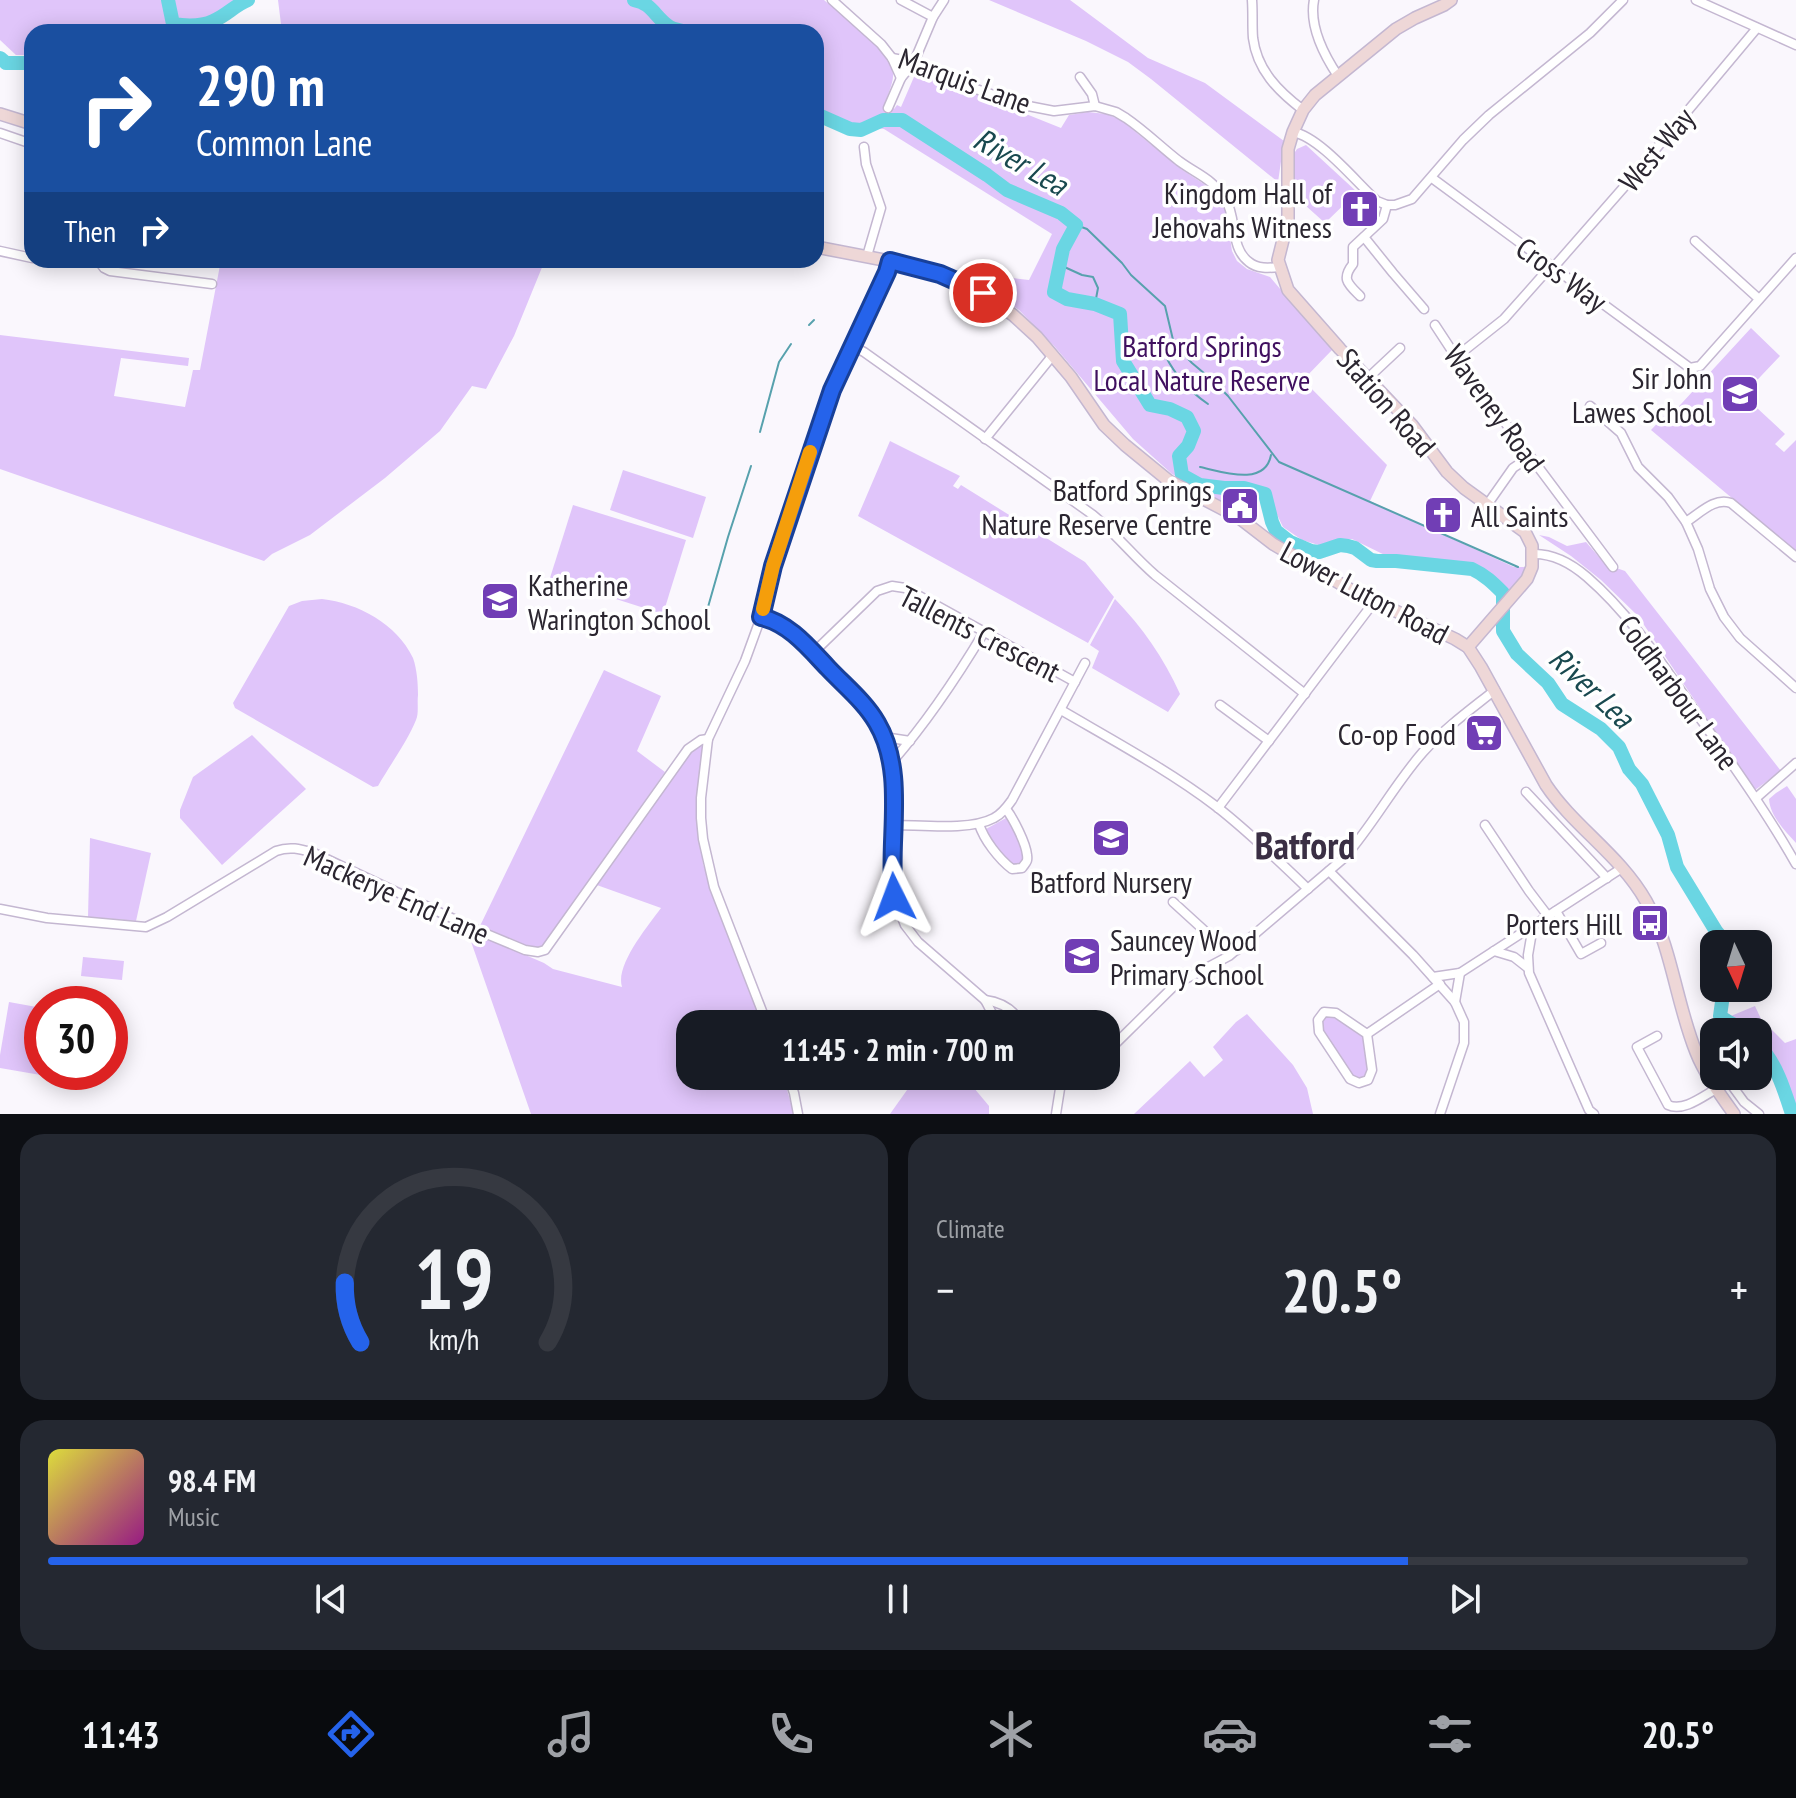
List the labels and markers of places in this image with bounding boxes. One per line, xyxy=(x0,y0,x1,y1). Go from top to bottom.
place label: Kingdom Hall of Jehovahs Witness xyxy=(1152,173,1333,246)
church icon: Kingdom Hall of Jehovahs Witness xyxy=(1339,188,1381,230)
pin xyxy=(949,259,1017,327)
place label: Sir John Lawes School xyxy=(1572,358,1712,431)
school or university icon: Sir John Lawes School xyxy=(1719,373,1761,415)
place label: Batford Springs Nature Reserve Centre xyxy=(982,470,1212,543)
public building icon: Batford Springs Nature Reserve Centre xyxy=(1219,485,1261,527)
church icon: All Saints xyxy=(1422,494,1464,536)
place label: All Saints xyxy=(1471,496,1568,535)
place label: Katherine Warington School xyxy=(528,565,710,638)
school or university icon: Katherine Warington School xyxy=(479,580,521,622)
supermarket icon: Co-op Food xyxy=(1463,712,1505,754)
place label: Co-op Food xyxy=(1338,714,1456,753)
school or university icon: Batford Nursery xyxy=(1090,817,1132,859)
place label: Batford Nursery xyxy=(1030,862,1193,901)
bus stop icon: Porters Hill xyxy=(1629,902,1671,944)
place label: Porters Hill xyxy=(1506,904,1622,943)
place label: Sauncey Wood Primary School xyxy=(1110,920,1264,993)
school or university icon: Sauncey Wood Primary School xyxy=(1061,935,1103,977)

